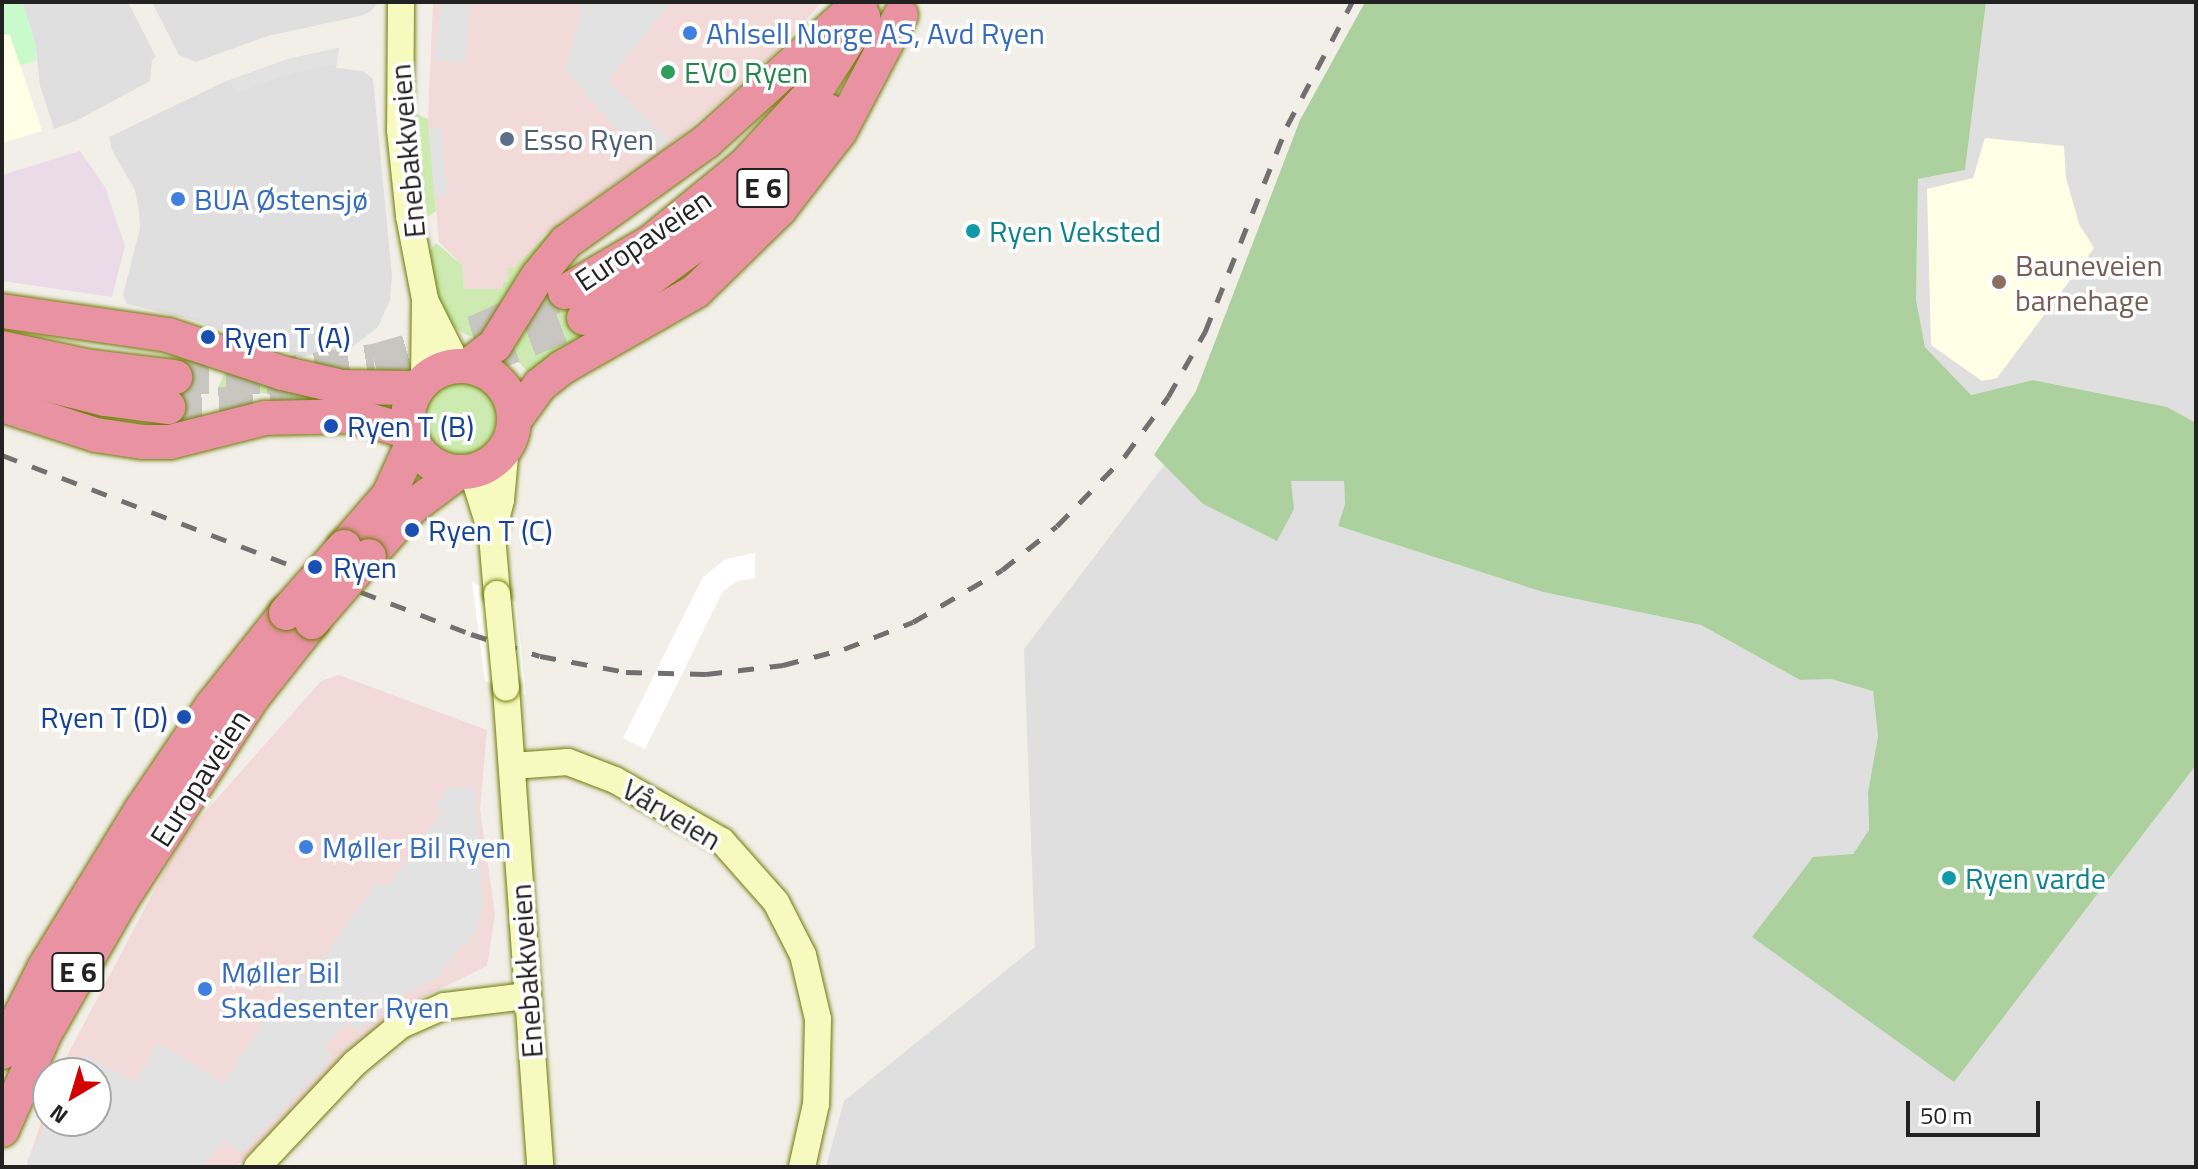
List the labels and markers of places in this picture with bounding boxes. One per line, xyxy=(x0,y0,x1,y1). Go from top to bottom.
place label: Ahlsell Norge AS, Avd Ryen xyxy=(706,15,1045,51)
marker: Ahlsell Norge AS, Avd Ryen xyxy=(681,24,699,42)
place label: EVO Ryen xyxy=(684,54,808,90)
marker: EVO Ryen xyxy=(659,63,677,81)
place label: Esso Ryen xyxy=(523,121,654,157)
marker: Esso Ryen xyxy=(498,130,516,148)
place label: BUA Østensjø xyxy=(194,181,368,217)
marker: BUA Østensjø xyxy=(169,190,187,208)
place label: Ryen Veksted xyxy=(989,213,1161,249)
marker: Ryen Veksted xyxy=(964,222,982,240)
place label: Bauneveien barnehage xyxy=(2015,247,2163,318)
marker: Bauneveien barnehage xyxy=(1990,273,2008,291)
place label: Ryen T (A) xyxy=(224,319,351,355)
marker: Ryen T (A) xyxy=(199,328,217,346)
place label: Ryen T (B) xyxy=(347,408,474,444)
marker: Ryen T (B) xyxy=(322,417,340,435)
place label: Ryen T (C) xyxy=(428,512,553,548)
marker: Ryen T (C) xyxy=(403,521,421,539)
place label: Ryen xyxy=(333,549,397,585)
marker: Ryen xyxy=(304,556,326,578)
place label: Ryen T (D) xyxy=(40,699,168,735)
marker: Ryen T (D) xyxy=(175,708,193,726)
place label: Møller Bil Ryen xyxy=(322,829,511,865)
marker: Møller Bil Ryen xyxy=(297,838,315,856)
place label: Ryen varde xyxy=(1965,860,2106,896)
marker: Ryen varde xyxy=(1940,869,1958,887)
place label: Møller Bil Skadesenter Ryen xyxy=(221,954,449,1024)
marker: Møller Bil Skadesenter Ryen xyxy=(196,980,214,998)

